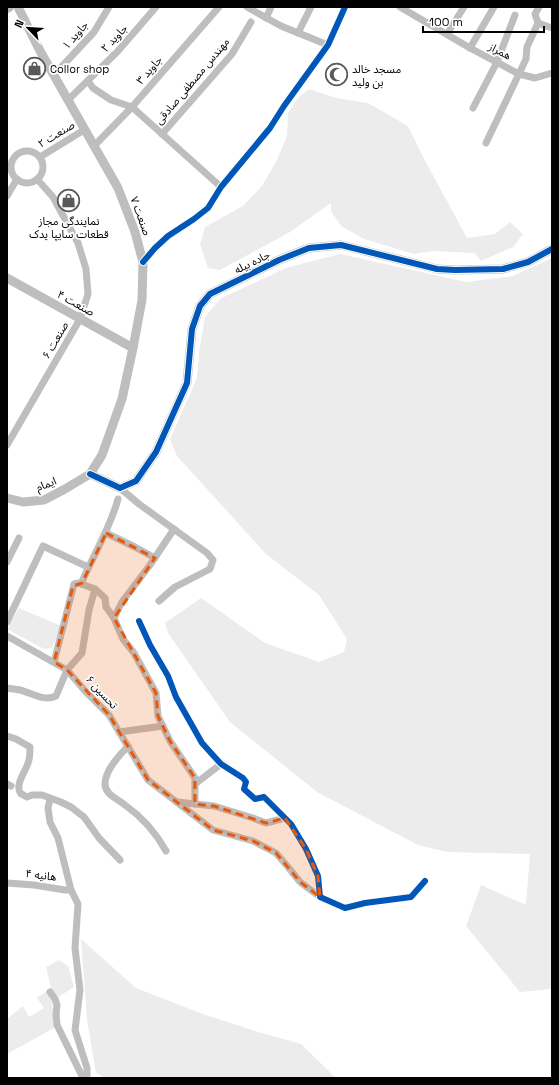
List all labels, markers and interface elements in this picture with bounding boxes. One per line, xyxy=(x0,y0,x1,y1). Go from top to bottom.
north arrow xyxy=(8,8,48,48)
scale bar xyxy=(423,8,544,34)
text: 100 m xyxy=(429,14,463,30)
text: N xyxy=(11,17,27,30)
street label: جاوید ۱ xyxy=(59,18,91,52)
street label: جاوید ۲ xyxy=(98,21,131,55)
street label: مهندس مصطفی صادقی xyxy=(152,35,233,127)
street label: همراز xyxy=(485,39,514,63)
street label: جاوید ۳ xyxy=(133,53,165,87)
shop icon: Collor shop xyxy=(22,56,48,82)
place label: Collor shop xyxy=(50,62,109,76)
mosque icon: مسجد خالد بن ولید xyxy=(324,62,350,88)
place label: مسجد خالد بن ولید xyxy=(352,62,401,89)
street label: صنعت ۲ xyxy=(35,118,77,150)
shop icon: نمایندگی مجاز قطعات سایپا یدک xyxy=(56,188,82,214)
street label: صنعت ۷ xyxy=(127,195,155,238)
place label: نمایندگی مجاز قطعات سایپا یدک xyxy=(29,214,109,242)
street label: جاده بیله xyxy=(232,247,273,277)
street label: صنعت ۴ xyxy=(55,287,97,319)
street label: صنعت ۶ xyxy=(39,319,71,361)
street label: ایمام xyxy=(34,474,59,495)
street label: تحسین ۶ xyxy=(83,672,121,712)
street label: هانیه ۴ xyxy=(25,866,57,884)

